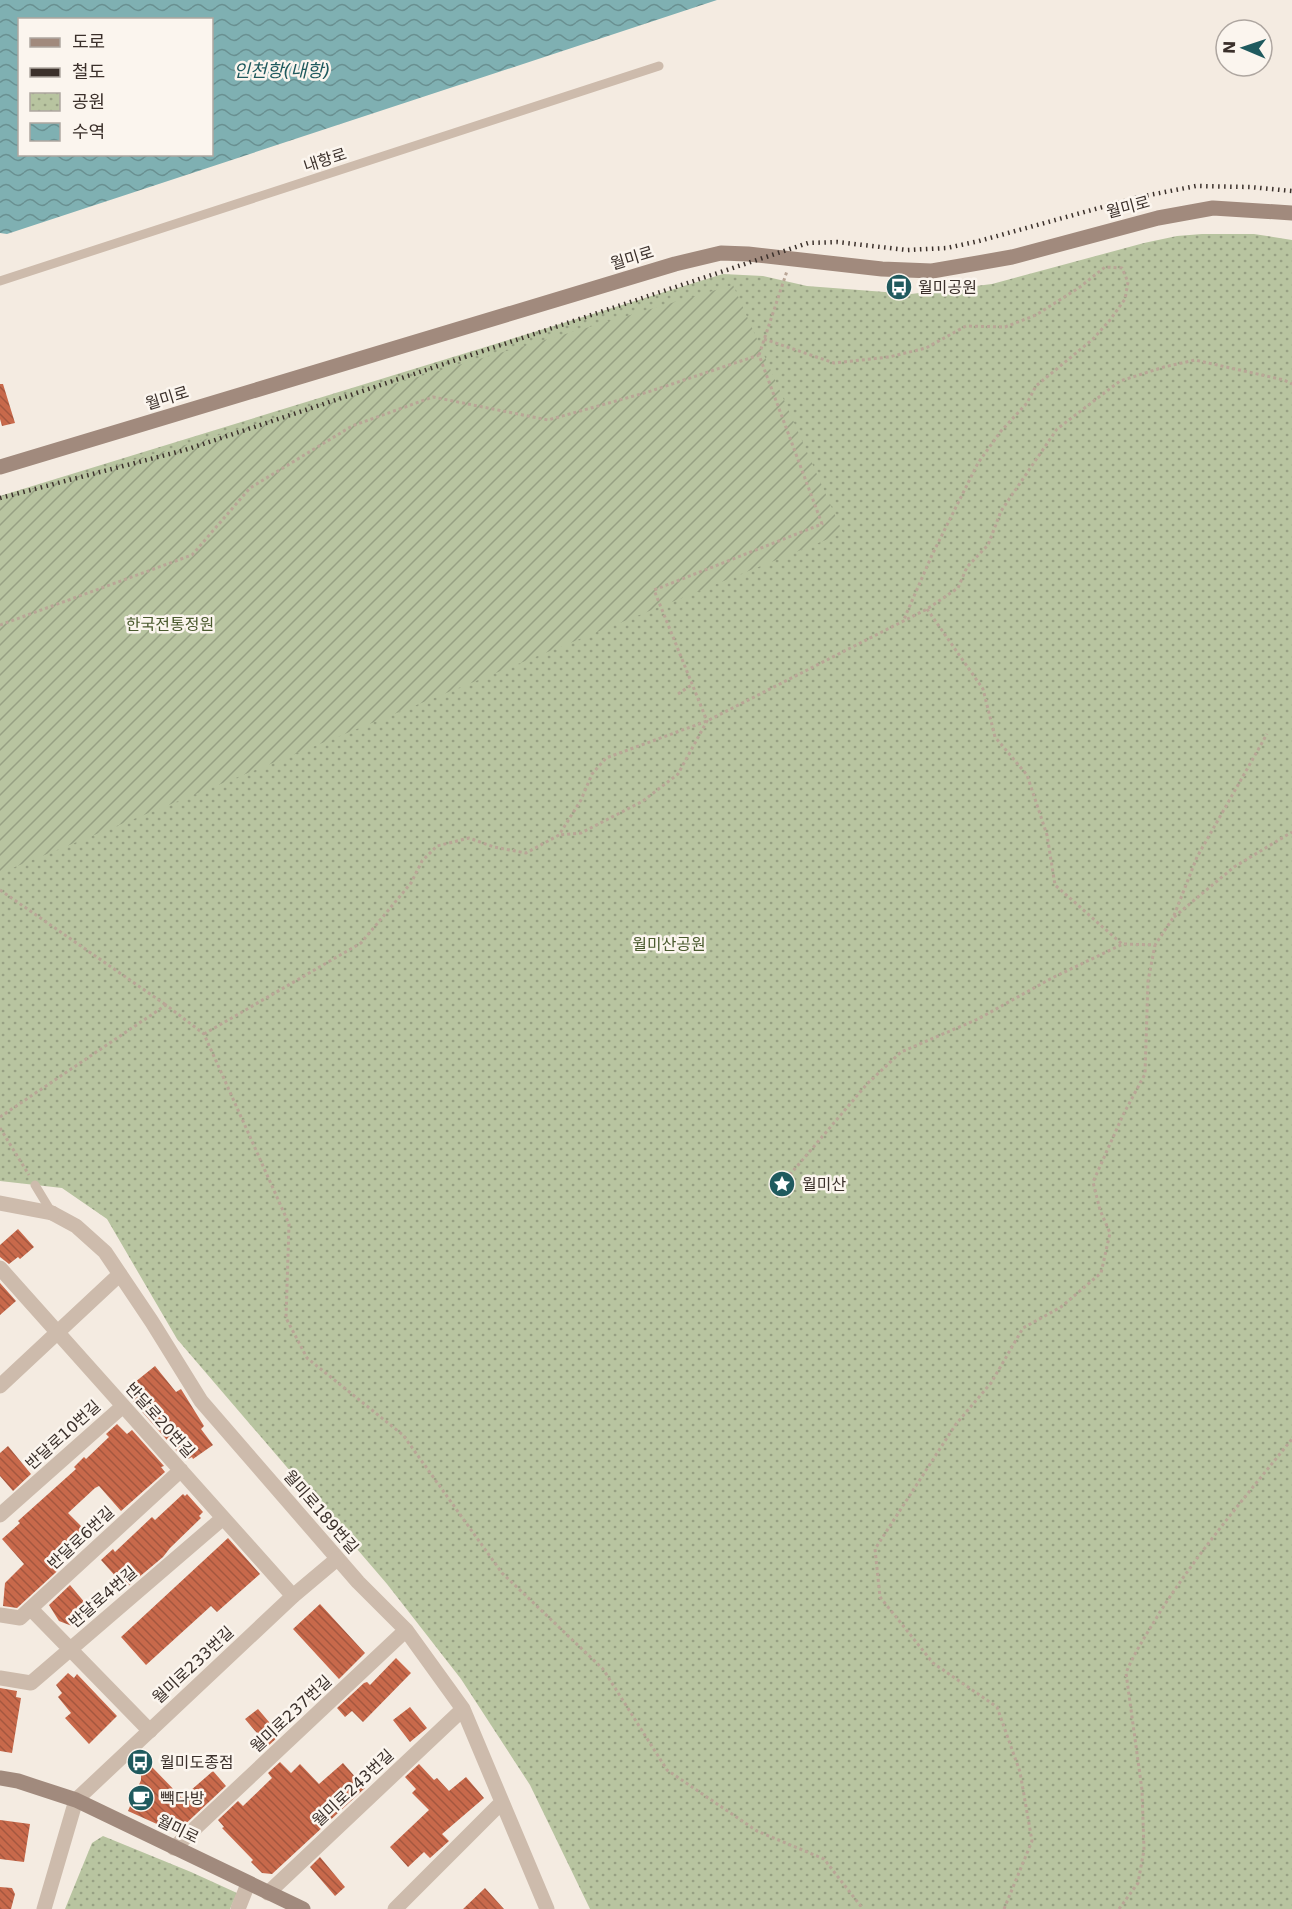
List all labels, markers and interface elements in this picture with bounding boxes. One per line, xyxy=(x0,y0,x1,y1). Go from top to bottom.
legend xyxy=(18,18,213,156)
north arrow xyxy=(1214,18,1274,78)
text: 도로 xyxy=(72,31,105,52)
text: N xyxy=(1220,40,1239,55)
water label: 인천항(내항) xyxy=(234,60,330,81)
text: 철도 xyxy=(72,61,105,82)
text: 공원 xyxy=(72,91,105,112)
text: 수역 xyxy=(72,121,105,142)
street label: 내항로 xyxy=(301,144,349,176)
street label: 월미로 xyxy=(1104,192,1152,222)
street label: 월미로 xyxy=(608,242,656,274)
bus stop icon: 월미공원 xyxy=(884,272,914,302)
place label: 월미공원 xyxy=(918,278,977,297)
street label: 월미로 xyxy=(143,382,191,414)
park label: 한국전통정원 xyxy=(126,615,214,634)
park label: 월미산공원 xyxy=(632,935,706,954)
place icon: 월미산 xyxy=(767,1169,797,1199)
place label: 월미산 xyxy=(802,1175,846,1194)
street label: 반달로20번길 xyxy=(122,1379,198,1461)
street label: 반달로10번길 xyxy=(22,1397,104,1473)
street label: 월미로189번길 xyxy=(280,1466,362,1558)
street label: 반달로6번길 xyxy=(44,1502,118,1574)
street label: 반달로4번길 xyxy=(65,1562,141,1632)
street label: 월미로233번길 xyxy=(148,1623,238,1707)
street label: 월미로237번길 xyxy=(246,1672,336,1756)
street label: 월미로243번길 xyxy=(308,1746,398,1830)
bus stop icon: 월미도종점 xyxy=(125,1747,155,1777)
place label: 월미도종점 xyxy=(160,1753,234,1772)
cafe icon: 빽다방 xyxy=(126,1783,156,1813)
place label: 빽다방 xyxy=(160,1789,204,1808)
street label: 월미로 xyxy=(154,1811,202,1847)

